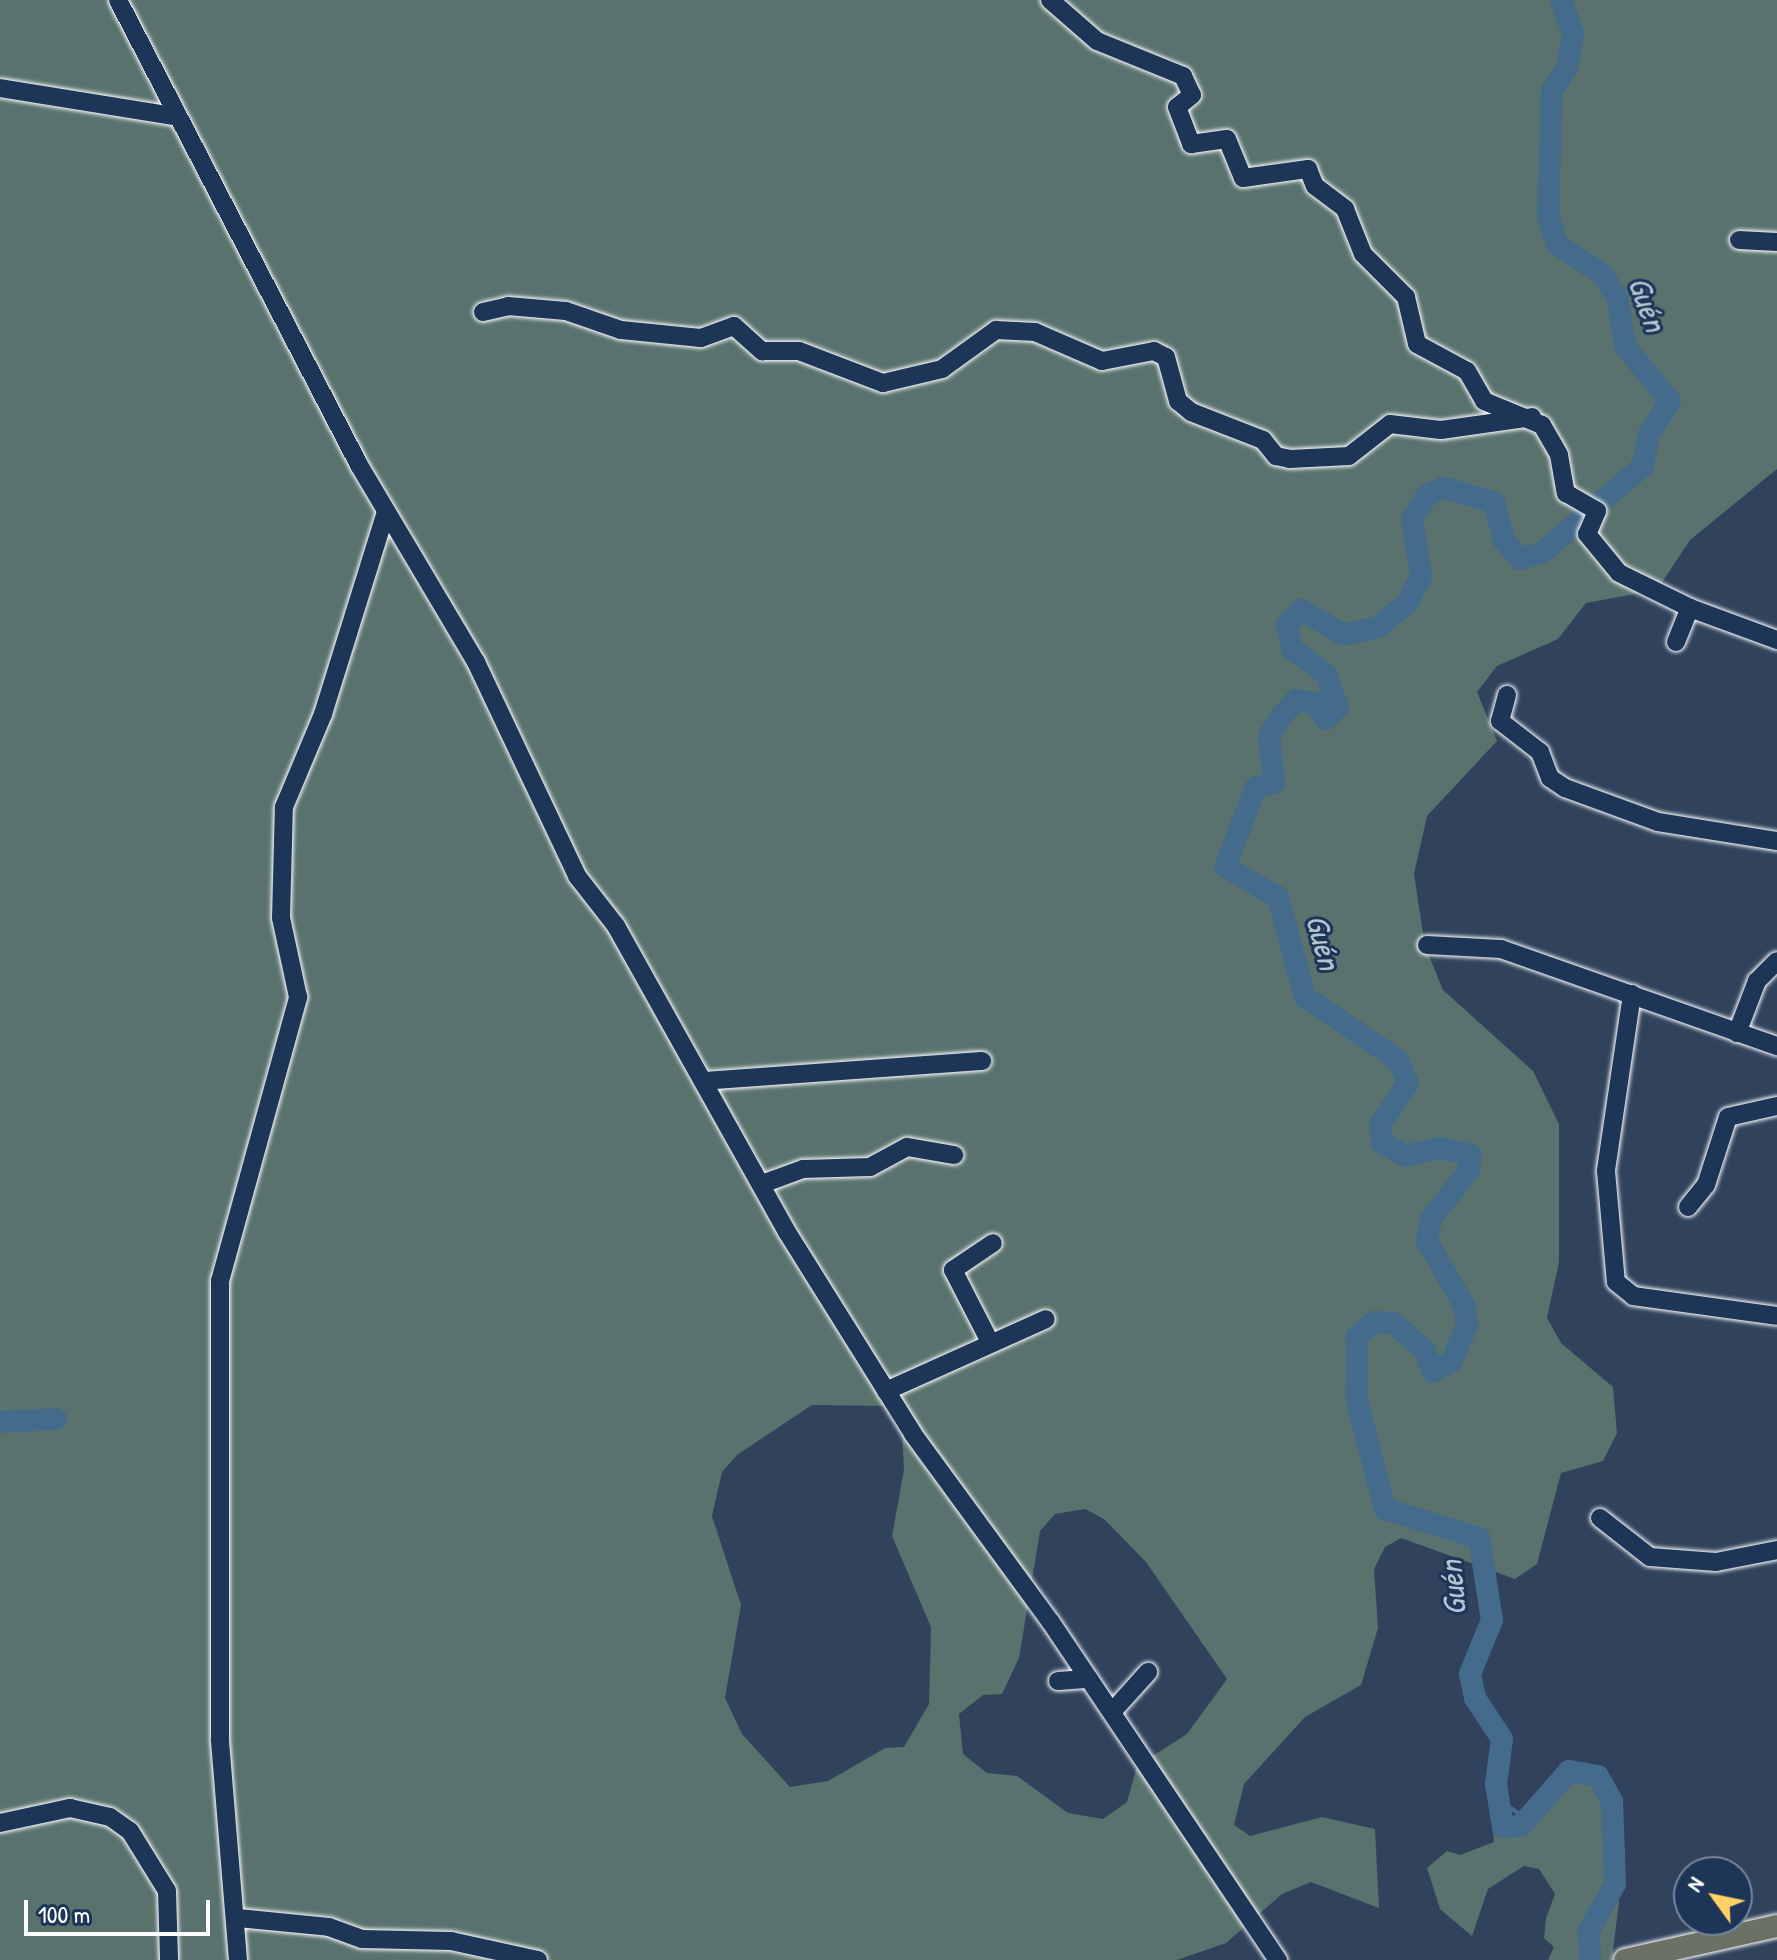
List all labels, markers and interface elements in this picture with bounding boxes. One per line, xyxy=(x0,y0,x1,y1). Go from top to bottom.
water label: Guén xyxy=(1619,271,1675,337)
water label: Guén xyxy=(1297,910,1349,974)
water label: Guén xyxy=(1431,1559,1475,1617)
north arrow xyxy=(1673,1856,1753,1936)
text: N xyxy=(1679,1871,1710,1897)
scale bar xyxy=(28,1884,214,1934)
text: 100 m xyxy=(38,1898,90,1930)

